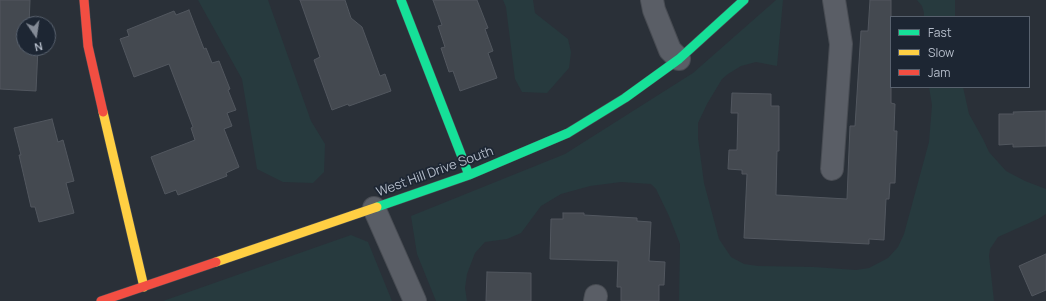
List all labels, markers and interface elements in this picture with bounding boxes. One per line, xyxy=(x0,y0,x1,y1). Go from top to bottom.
north arrow xyxy=(16,16,56,56)
legend xyxy=(890,16,1030,88)
text: Fast xyxy=(928,24,952,41)
text: N xyxy=(33,39,44,55)
text: Slow xyxy=(928,44,954,61)
text: Jam xyxy=(928,64,950,81)
street label: West Hill Drive South xyxy=(374,144,496,200)

